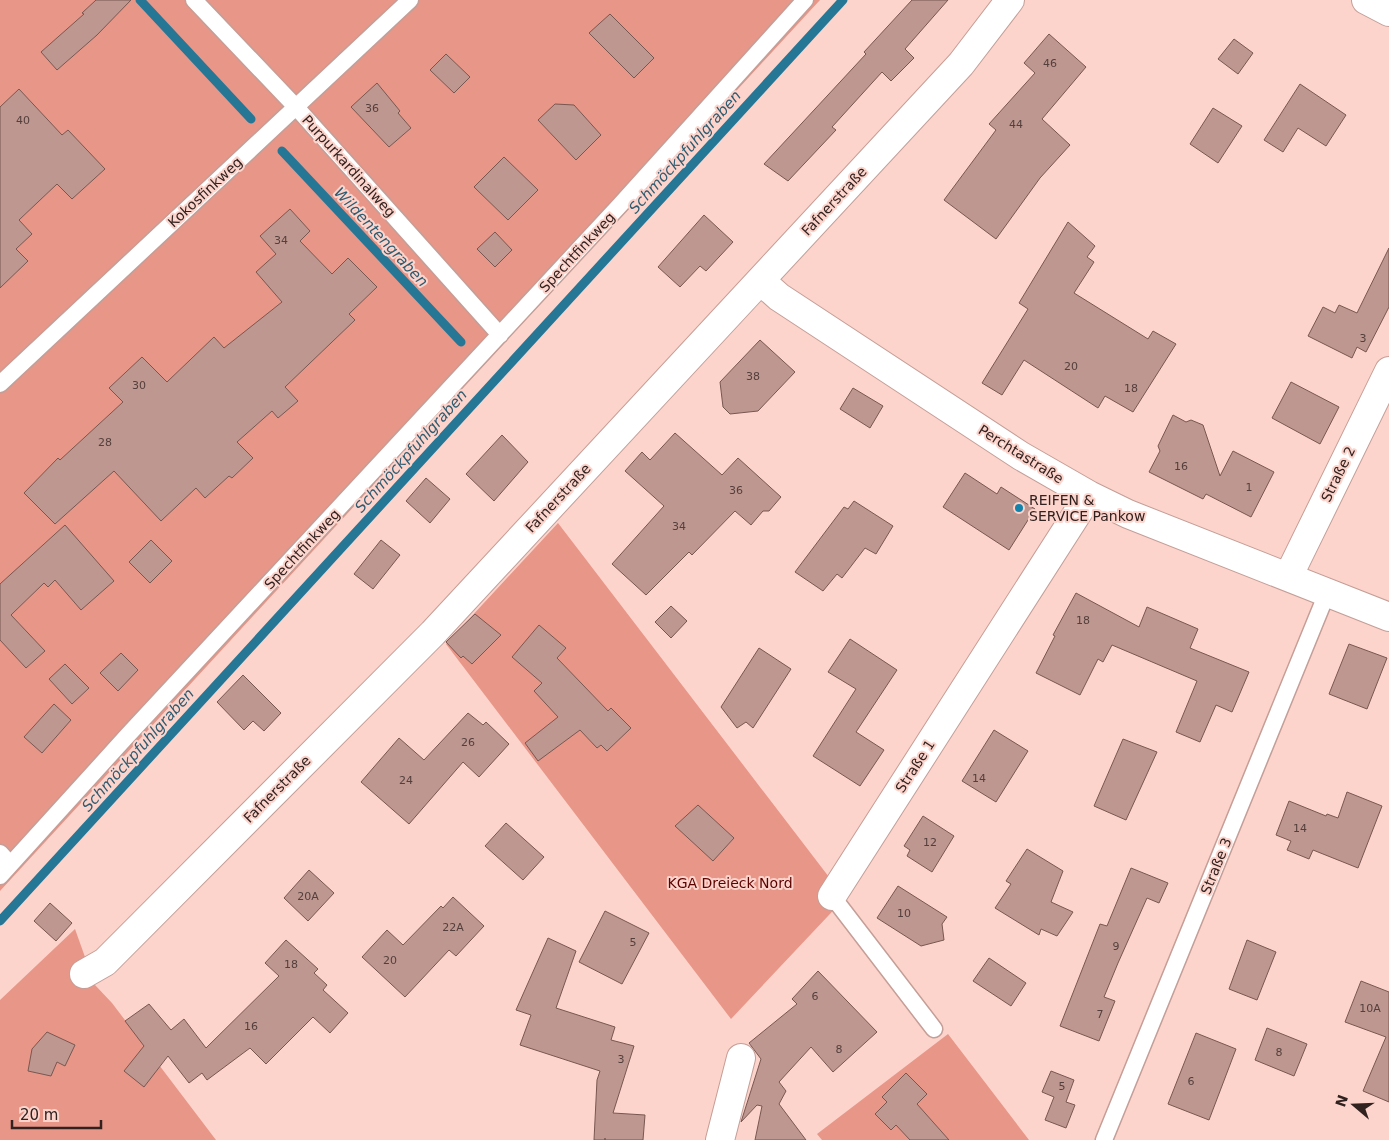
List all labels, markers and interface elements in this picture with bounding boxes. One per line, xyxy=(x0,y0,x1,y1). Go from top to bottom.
house number: 46 xyxy=(1043,57,1057,70)
water label: Schmöckpfuhlgraben xyxy=(625,87,745,217)
house number: 36 xyxy=(365,102,379,115)
street label: Purpurkardinalweg xyxy=(299,112,399,220)
house number: 40 xyxy=(16,114,30,127)
house number: 44 xyxy=(1009,118,1023,131)
street label: Kokosfinkweg xyxy=(165,154,245,230)
street label: Fafnerstraße xyxy=(798,163,870,239)
water label: Wildentengraben xyxy=(330,184,432,290)
street label: Spechtfinkweg xyxy=(536,209,618,295)
house number: 34 xyxy=(274,234,288,247)
house number: 3 xyxy=(1360,332,1367,345)
house number: 20 xyxy=(1064,360,1078,373)
house number: 38 xyxy=(746,370,760,383)
house number: 30 xyxy=(132,379,146,392)
house number: 18 xyxy=(1124,382,1138,395)
water label: Schmöckpfuhlgraben xyxy=(351,386,471,516)
street label: Perchtastraße xyxy=(976,421,1066,487)
house number: 28 xyxy=(98,436,112,449)
street label: Straße 2 xyxy=(1318,444,1358,504)
street label: Fafnerstraße xyxy=(522,460,594,536)
house number: 16 xyxy=(1174,460,1188,473)
house number: 1 xyxy=(1246,481,1253,494)
house number: 36 xyxy=(729,484,743,497)
place label: REIFEN & SERVICE Pankow xyxy=(1029,492,1145,524)
marker: REIFEN & SERVICE Pankow xyxy=(1013,502,1025,514)
street label: Spechtfinkweg xyxy=(261,506,343,592)
house number: 34 xyxy=(672,520,686,533)
house number: 18 xyxy=(1076,614,1090,627)
water label: Schmöckpfuhlgraben xyxy=(78,685,198,815)
house number: 26 xyxy=(461,736,475,749)
street label: Straße 1 xyxy=(892,737,938,795)
street label: Fafnerstraße xyxy=(240,752,314,826)
house number: 14 xyxy=(972,772,986,785)
house number: 24 xyxy=(399,774,413,787)
house number: 14 xyxy=(1293,822,1307,835)
street label: Straße 3 xyxy=(1197,835,1235,897)
house number: 12 xyxy=(923,836,937,849)
park label: KGA Dreieck Nord xyxy=(667,875,793,891)
house number: 20A xyxy=(297,890,319,903)
house number: 10 xyxy=(897,907,911,920)
house number: 22A xyxy=(442,921,464,934)
house number: 5 xyxy=(630,936,637,949)
house number: 9 xyxy=(1113,940,1120,953)
house number: 20 xyxy=(383,954,397,967)
house number: 18 xyxy=(284,958,298,971)
house number: 6 xyxy=(812,990,819,1003)
house number: 10A xyxy=(1359,1002,1381,1015)
house number: 7 xyxy=(1097,1008,1104,1021)
house number: 16 xyxy=(244,1020,258,1033)
house number: 8 xyxy=(836,1043,843,1056)
house number: 8 xyxy=(1276,1046,1283,1059)
house number: 3 xyxy=(618,1053,625,1066)
house number: 6 xyxy=(1188,1075,1195,1088)
house number: 5 xyxy=(1059,1080,1066,1093)
north arrow xyxy=(1329,1080,1379,1130)
text: N xyxy=(1332,1093,1351,1109)
scale bar xyxy=(12,1098,101,1130)
text: 20 m xyxy=(20,1106,58,1124)

